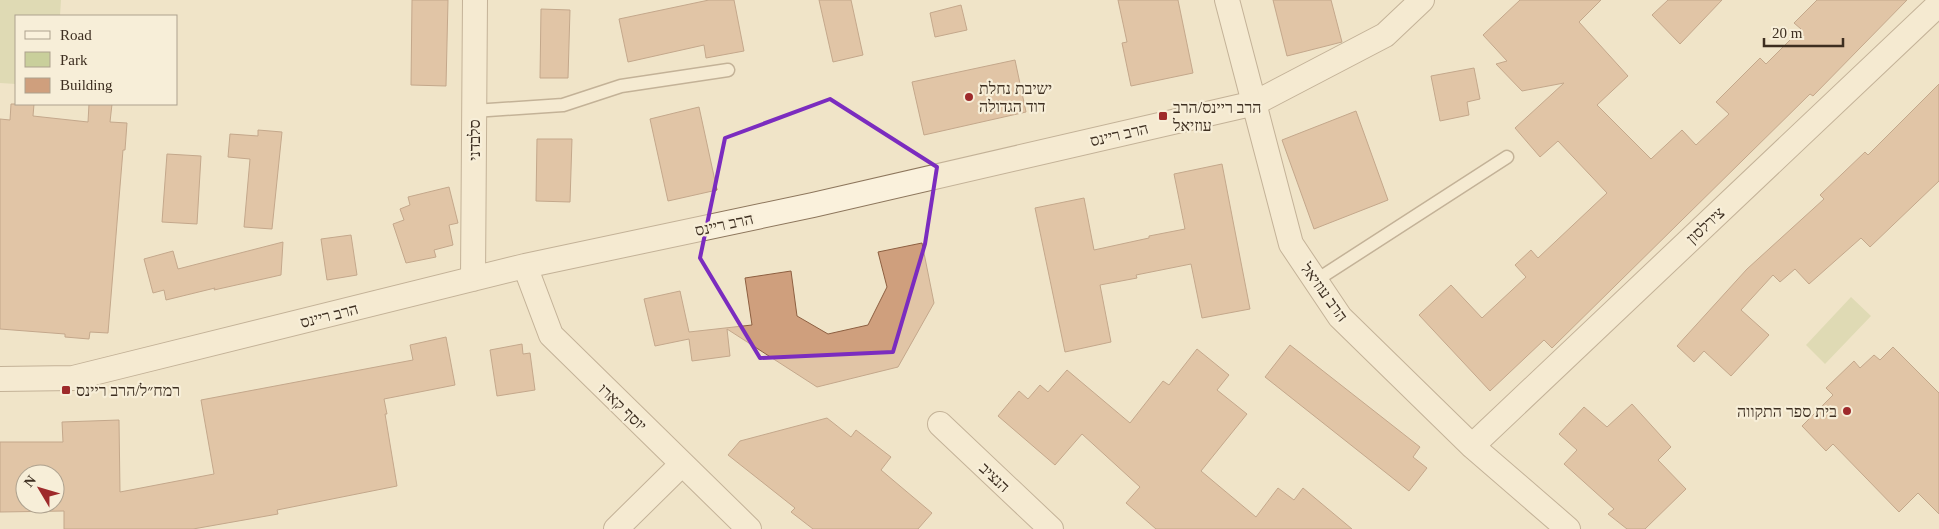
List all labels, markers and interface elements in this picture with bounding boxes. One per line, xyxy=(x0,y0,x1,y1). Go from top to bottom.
legend xyxy=(15,15,178,105)
scale bar xyxy=(1764,15,1843,47)
text: 20 m xyxy=(1772,25,1803,41)
text: Road xyxy=(60,27,92,43)
text: Park xyxy=(60,52,88,68)
text: Building xyxy=(60,77,113,93)
place label: ישיבת נחלת דוד הגדולה xyxy=(979,80,1052,115)
marker: ישיבת נחלת דוד הגדולה xyxy=(963,91,975,103)
place label: הרב ריינס/הרב עוזיאל xyxy=(1172,99,1262,134)
marker: הרב ריינס/הרב עוזיאל xyxy=(1157,110,1169,122)
street label: סלבדני xyxy=(466,119,483,161)
street label: הרב ריינס xyxy=(1088,120,1150,149)
street label: צירלסון xyxy=(1683,204,1728,247)
street label: הרב ריינס xyxy=(693,210,755,239)
street label: הרב עוזיאל xyxy=(1297,259,1351,325)
street label: הרב ריינס xyxy=(298,300,360,331)
street label: יוסף קארו xyxy=(595,380,650,434)
place label: רמח״ל/הרב ריינס xyxy=(76,382,180,399)
marker: רמח״ל/הרב ריינס xyxy=(60,384,72,396)
place label: בית ספר התקווה xyxy=(1737,403,1837,420)
marker: בית ספר התקווה xyxy=(1841,405,1853,417)
street label: הנציב xyxy=(976,459,1013,495)
north arrow xyxy=(15,464,65,514)
text: N xyxy=(21,473,39,490)

